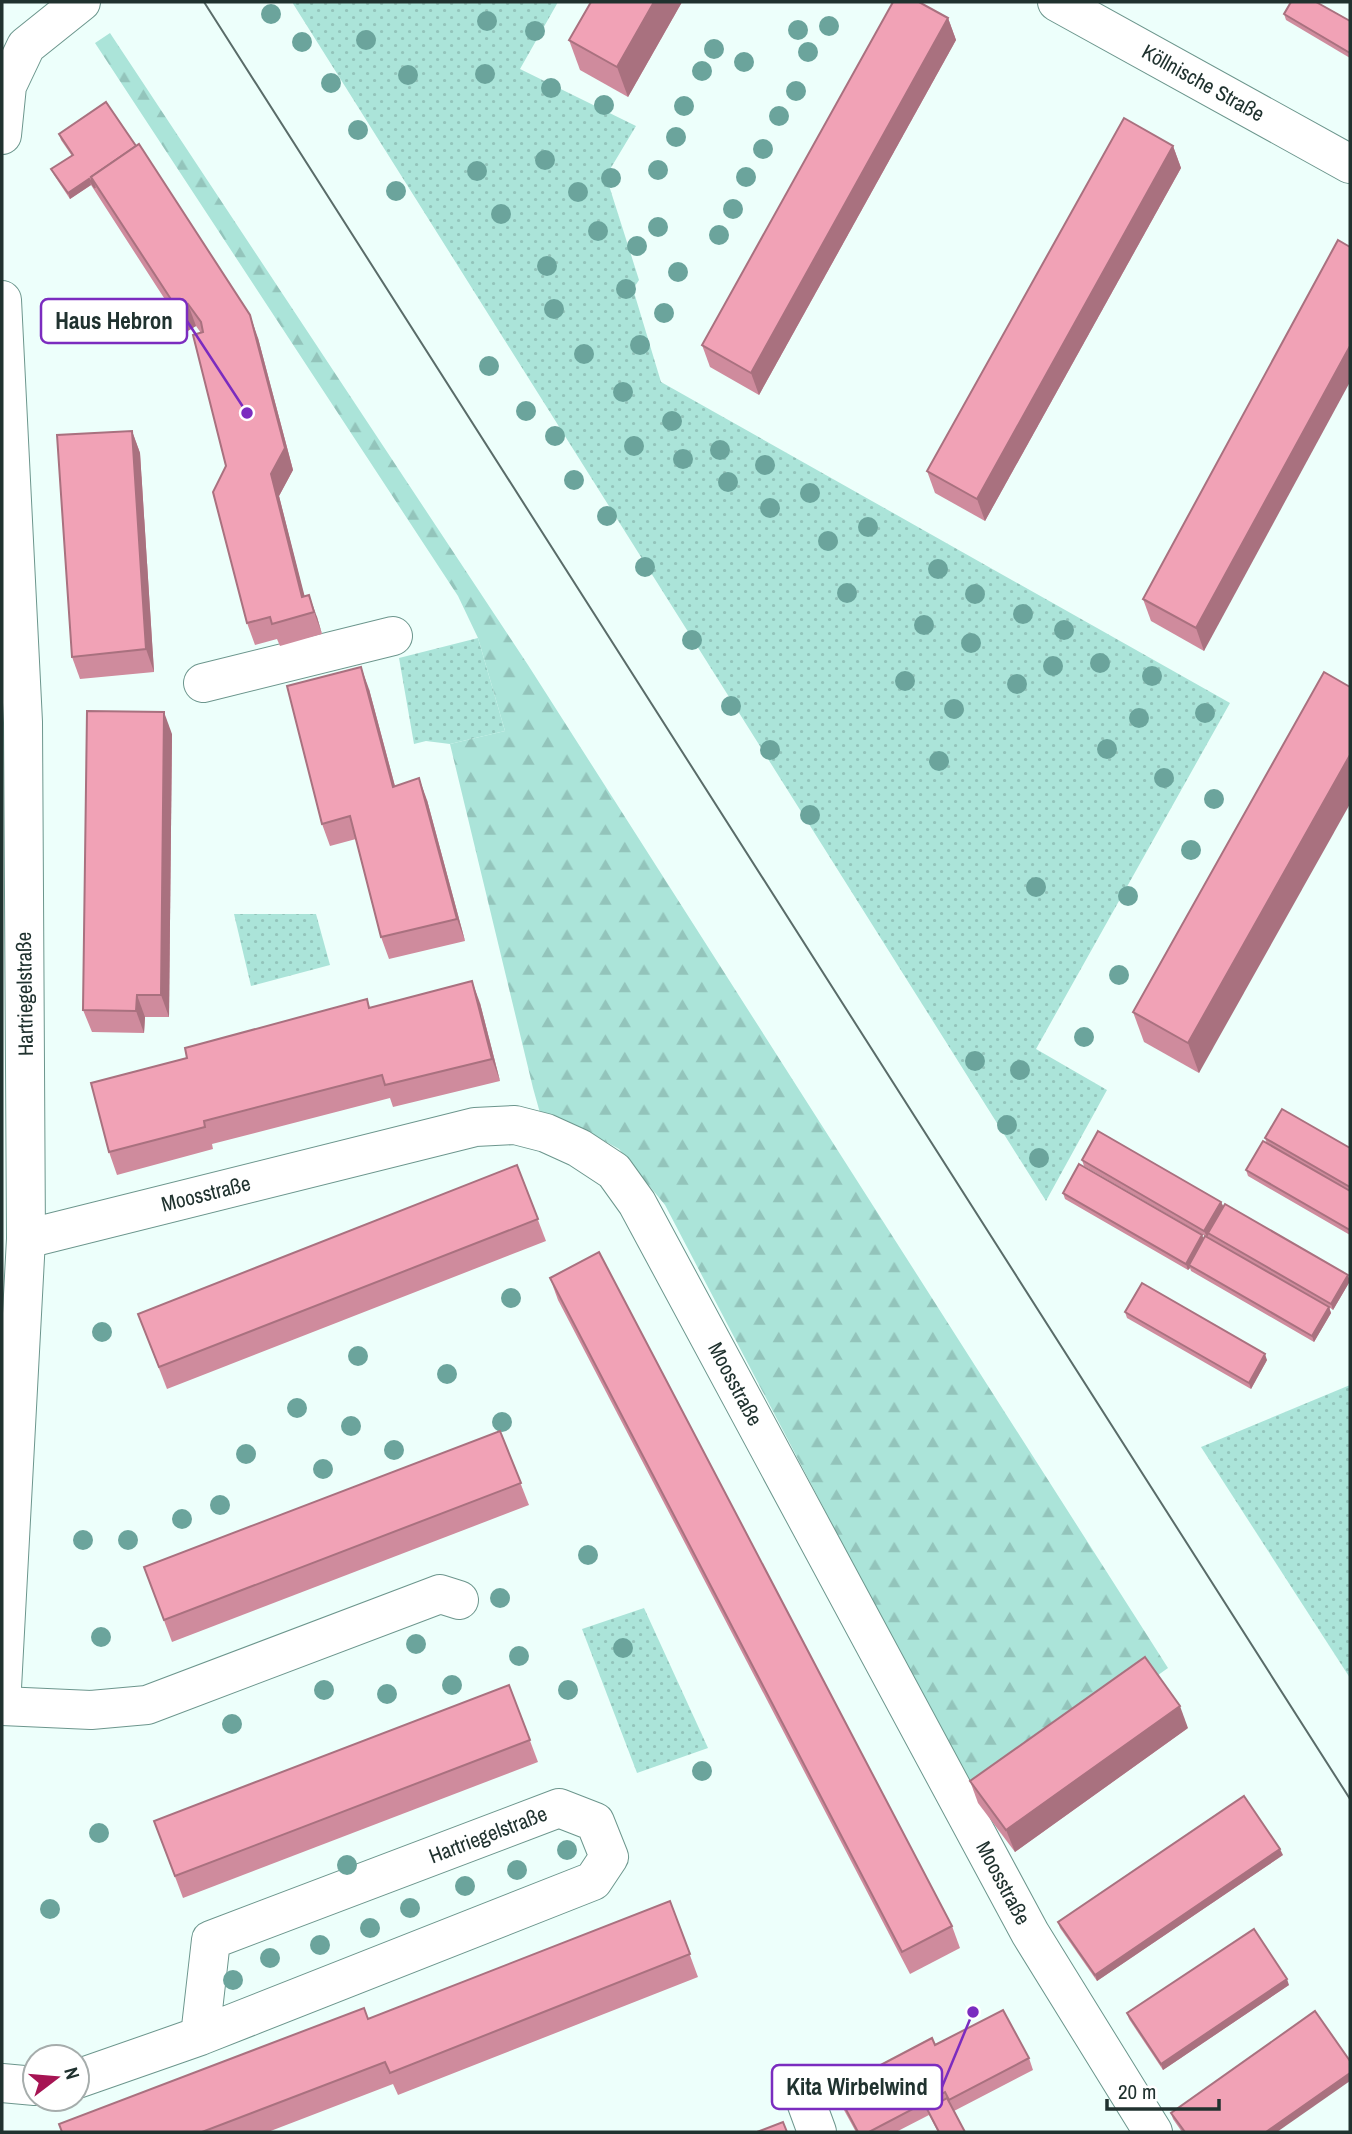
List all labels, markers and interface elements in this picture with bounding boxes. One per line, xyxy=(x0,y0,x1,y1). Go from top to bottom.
street label: Köllnische Straße xyxy=(1137,37,1270,128)
callout: Haus Hebron xyxy=(41,299,187,343)
text: Haus Hebron xyxy=(55,305,173,336)
street label: Hartriegelstraße xyxy=(9,932,40,1056)
street label: Moosstraße xyxy=(158,1168,253,1219)
street label: Moosstraße xyxy=(701,1337,770,1431)
street label: Hartriegelstraße xyxy=(425,1799,551,1870)
street label: Moosstraße xyxy=(969,1836,1038,1930)
north arrow xyxy=(21,2043,91,2113)
text: N xyxy=(58,2064,86,2082)
callout: Kita Wirbelwind xyxy=(772,2065,942,2109)
scale bar xyxy=(1107,2068,1219,2112)
text: Kita Wirbelwind xyxy=(786,2071,928,2102)
text: 20 m xyxy=(1118,2077,1156,2106)

